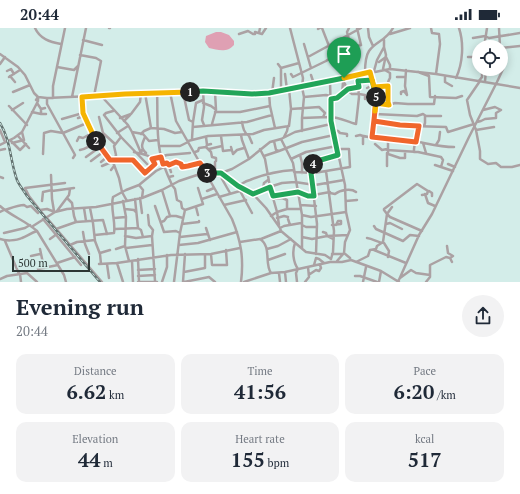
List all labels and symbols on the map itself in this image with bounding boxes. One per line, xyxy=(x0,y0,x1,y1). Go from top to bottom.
pin xyxy=(327,37,361,78)
pin: 1 xyxy=(180,82,200,102)
pin: 5 xyxy=(366,87,386,107)
pin: 2 xyxy=(86,131,106,151)
pin: 4 xyxy=(303,154,323,174)
pin: 3 xyxy=(197,163,217,183)
scale bar xyxy=(12,254,90,273)

